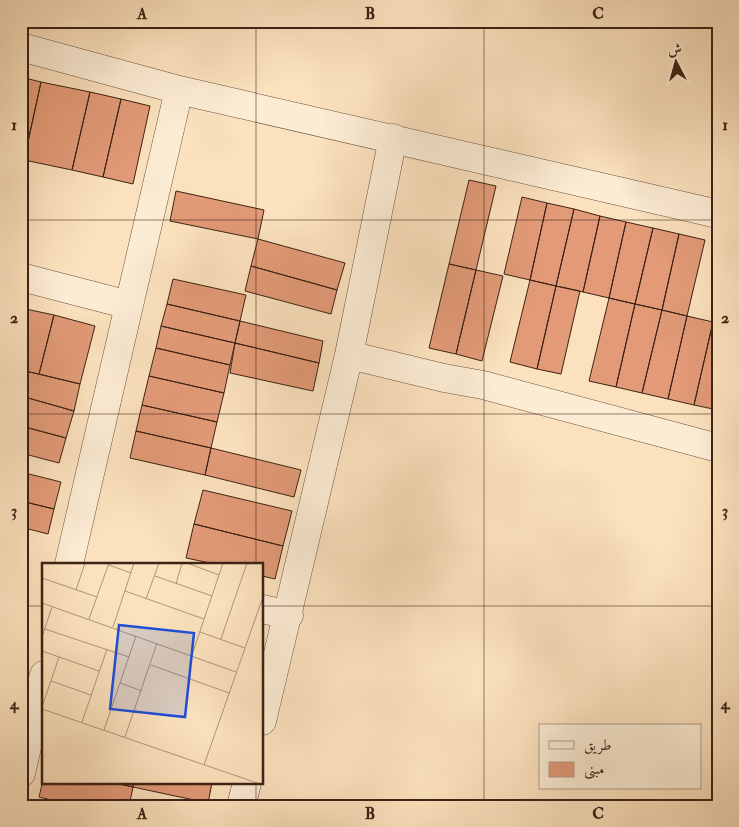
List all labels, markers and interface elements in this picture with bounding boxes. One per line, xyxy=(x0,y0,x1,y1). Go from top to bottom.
text: A xyxy=(136,4,148,24)
text: B xyxy=(365,4,375,24)
text: C xyxy=(592,4,604,24)
north arrow xyxy=(652,38,702,88)
text: ش xyxy=(667,40,683,59)
text: 1 xyxy=(11,115,17,135)
text: 1 xyxy=(722,115,728,135)
text: 2 xyxy=(10,308,18,328)
text: 2 xyxy=(721,308,729,328)
text: 3 xyxy=(11,501,17,521)
text: 3 xyxy=(722,501,728,521)
inset map xyxy=(42,563,264,784)
text: 4 xyxy=(9,694,20,714)
text: 4 xyxy=(720,694,731,714)
legend xyxy=(539,724,702,790)
text: طريق xyxy=(584,736,611,755)
text: مبنى xyxy=(584,760,604,780)
text: A xyxy=(136,804,148,824)
text: B xyxy=(365,804,375,824)
text: C xyxy=(592,804,604,824)

